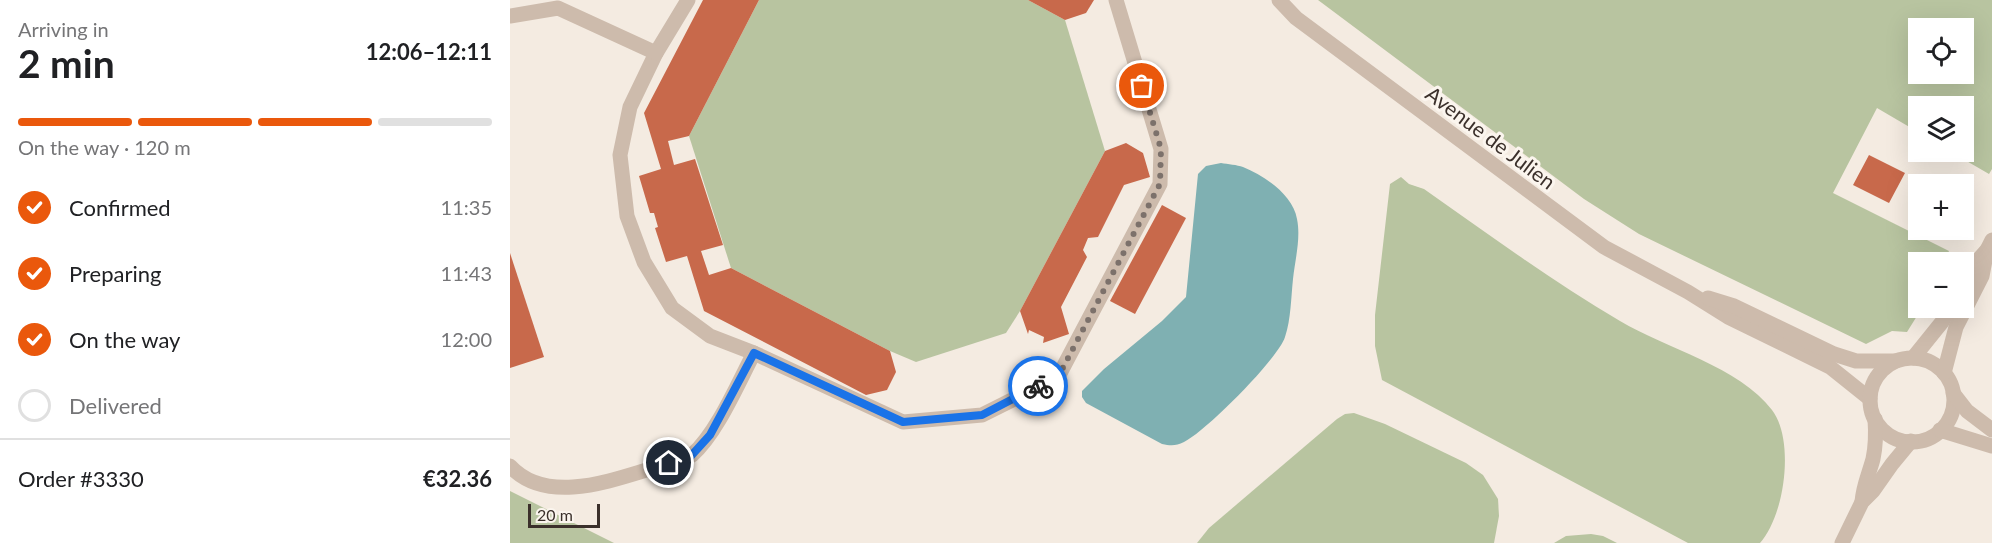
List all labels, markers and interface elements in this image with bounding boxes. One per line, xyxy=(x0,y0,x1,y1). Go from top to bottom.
text: Arriving in xyxy=(18,17,109,41)
map controls xyxy=(1908,18,1974,318)
button: locate xyxy=(1908,18,1974,84)
text: 12:06–12:11 xyxy=(366,38,492,65)
text: 2 min xyxy=(18,40,115,86)
pin xyxy=(1116,60,1167,111)
icon: bag xyxy=(1125,69,1158,102)
street label: Avenue de Julien xyxy=(1421,80,1561,194)
button: layers xyxy=(1908,96,1974,162)
text: On the way · 120 m xyxy=(18,135,191,159)
button: + xyxy=(1908,174,1974,240)
icon: check xyxy=(18,191,51,224)
text: Confirmed xyxy=(69,194,171,221)
text: 11:35 xyxy=(441,195,492,219)
button: − xyxy=(1908,252,1974,318)
icon: check xyxy=(18,257,51,290)
text: Preparing xyxy=(69,260,161,287)
text: 11:43 xyxy=(441,261,492,285)
icon: check xyxy=(18,323,51,356)
text: On the way xyxy=(69,326,180,353)
text: 12:00 xyxy=(441,327,492,351)
courier xyxy=(1008,356,1068,416)
icon: bike xyxy=(1022,370,1055,403)
text: Delivered xyxy=(69,392,162,419)
pin xyxy=(643,437,694,488)
icon: home xyxy=(652,446,685,479)
text: Order #3330 xyxy=(18,465,144,492)
text: €32.36 xyxy=(423,465,492,492)
scale bar xyxy=(528,501,600,528)
text: 20 m xyxy=(537,505,573,524)

